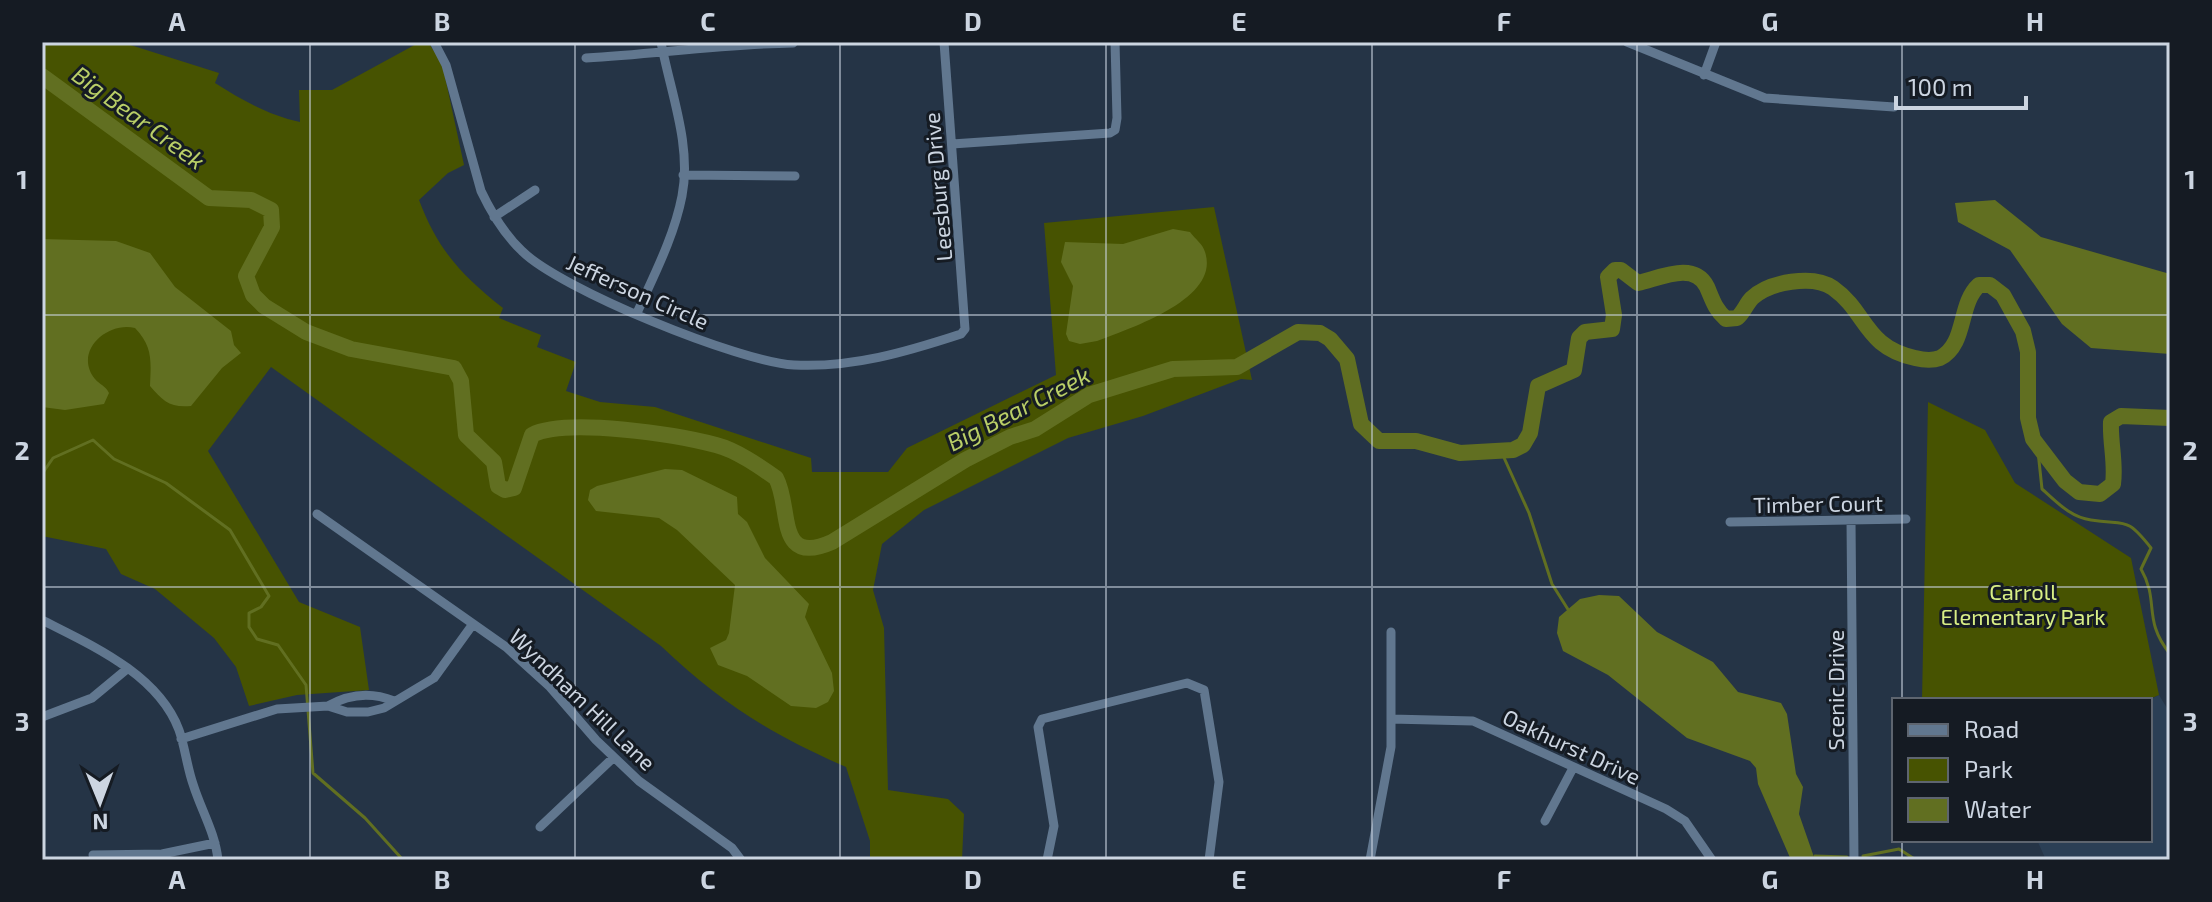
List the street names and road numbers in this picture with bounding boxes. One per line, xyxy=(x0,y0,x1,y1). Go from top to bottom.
street label: Leesburg Drive xyxy=(918,112,956,262)
street label: Jefferson Circle xyxy=(563,248,713,334)
street label: Timber Court xyxy=(1753,489,1883,517)
street label: Wyndham Hill Lane xyxy=(505,623,661,775)
street label: Scenic Drive xyxy=(1822,630,1848,750)
street label: Oakhurst Drive xyxy=(1499,703,1645,789)

